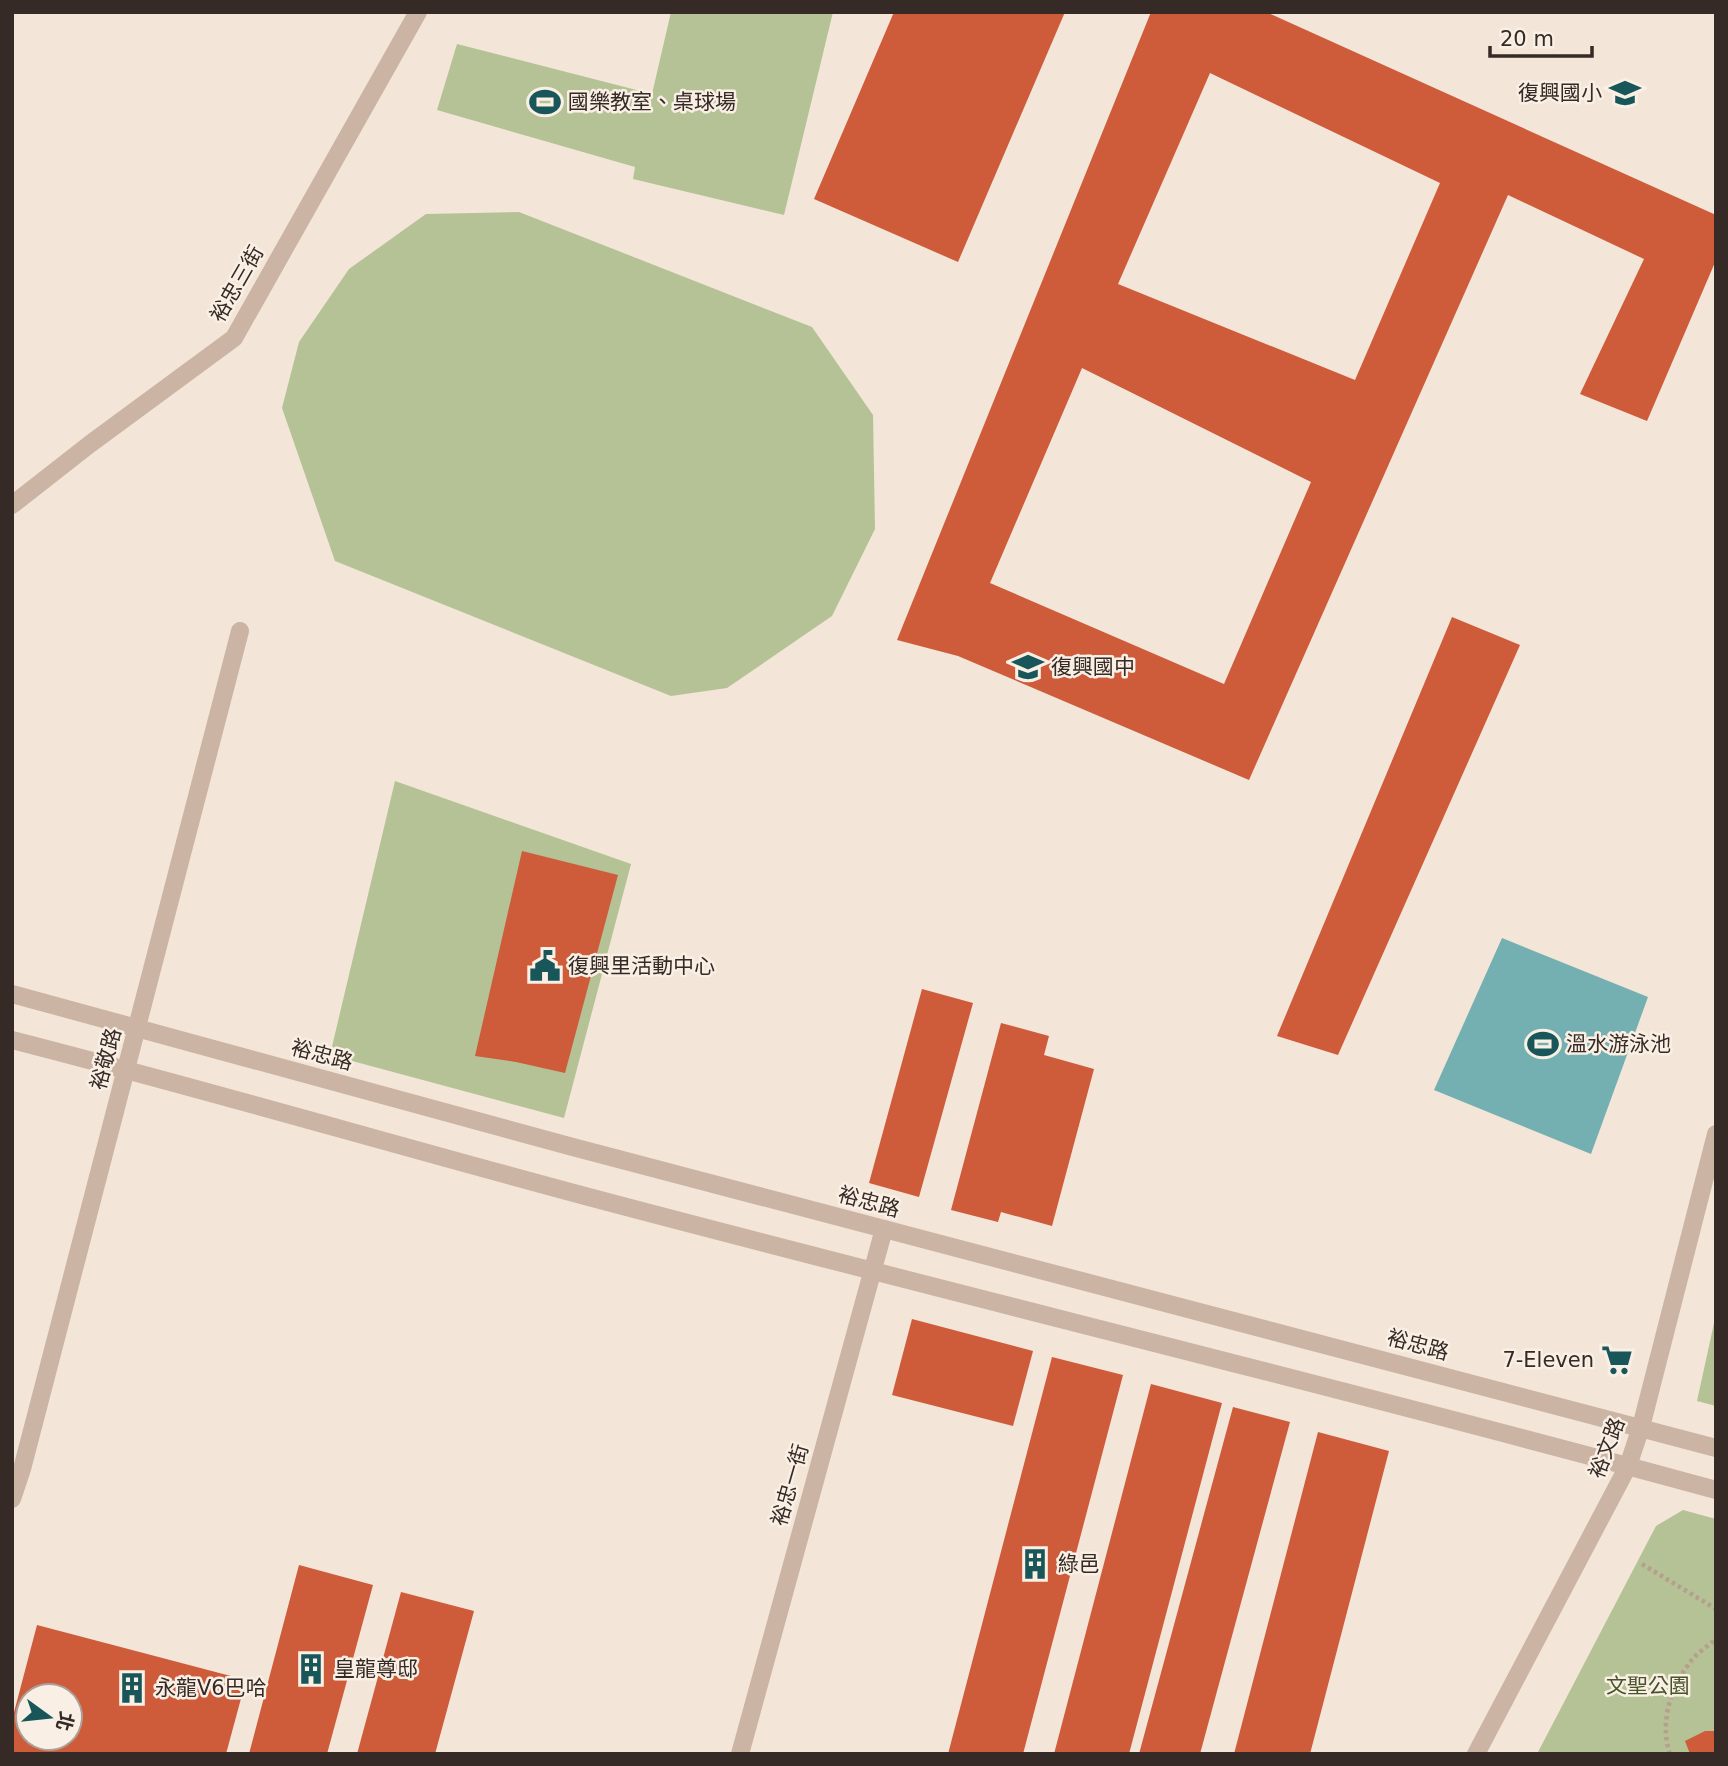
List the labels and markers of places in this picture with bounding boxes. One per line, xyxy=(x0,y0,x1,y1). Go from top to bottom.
school or university icon: 復興國小 xyxy=(1608,76,1642,110)
place label: 復興國小 xyxy=(1518,81,1602,105)
sports icon: 國樂教室、桌球場 xyxy=(528,85,562,119)
place label: 國樂教室、桌球場 xyxy=(568,90,736,114)
school or university icon: 復興國中 xyxy=(1011,650,1045,684)
place label: 復興國中 xyxy=(1051,655,1135,679)
public building icon: 復興里活動中心 xyxy=(528,949,562,983)
place label: 復興里活動中心 xyxy=(568,954,715,978)
sports icon: 溫水游泳池 xyxy=(1526,1027,1560,1061)
place label: 溫水游泳池 xyxy=(1566,1032,1671,1056)
supermarket icon: 7-Eleven xyxy=(1600,1343,1634,1377)
place label: 7-Eleven xyxy=(1502,1348,1594,1372)
building icon: 綠邑 xyxy=(1018,1547,1052,1581)
place label: 綠邑 xyxy=(1058,1552,1100,1576)
building icon: 皇龍尊邸 xyxy=(294,1652,328,1686)
place label: 皇龍尊邸 xyxy=(334,1657,418,1681)
building icon: 永龍V6巴哈 xyxy=(115,1671,149,1705)
place label: 永龍V6巴哈 xyxy=(155,1676,267,1700)

